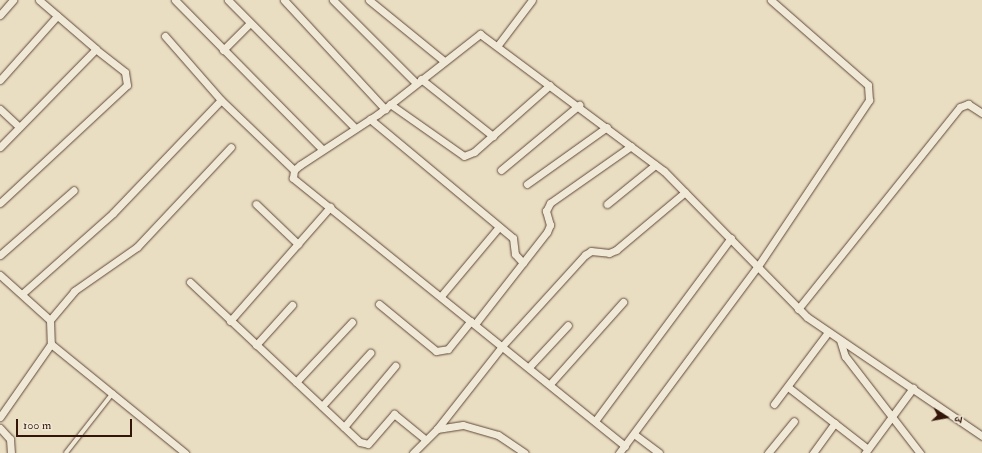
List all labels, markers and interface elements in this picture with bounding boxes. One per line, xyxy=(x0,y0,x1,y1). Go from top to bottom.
north arrow xyxy=(926,397,966,437)
scale bar xyxy=(18,411,134,437)
text: उ xyxy=(951,415,965,423)
text: 100 m xyxy=(23,418,51,433)

